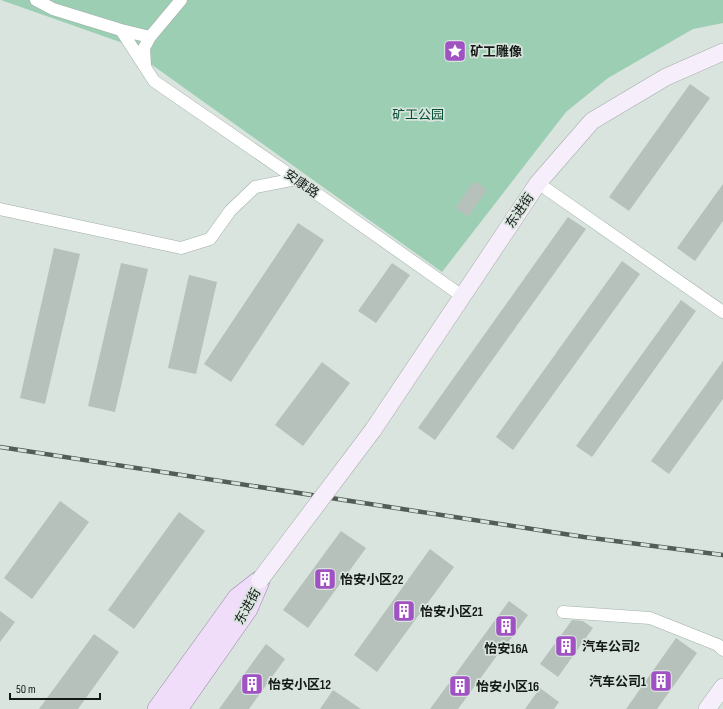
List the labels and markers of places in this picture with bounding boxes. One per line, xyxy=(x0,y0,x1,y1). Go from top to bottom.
place icon: 矿工雕像 xyxy=(442,38,468,64)
place label: 矿工雕像 xyxy=(470,44,522,60)
building icon: 怡安小区22 xyxy=(312,566,338,592)
place label: 怡安小区22 xyxy=(340,572,404,588)
building icon: 怡安小区21 xyxy=(391,598,417,624)
place label: 怡安小区21 xyxy=(420,604,483,620)
building icon: 怡安16A xyxy=(493,613,519,639)
building icon: 汽车公司2 xyxy=(553,633,579,659)
place label: 汽车公司2 xyxy=(582,639,640,655)
place label: 怡安16A xyxy=(484,641,529,657)
building icon: 汽车公司1 xyxy=(648,668,674,694)
building icon: 怡安小区12 xyxy=(239,671,265,697)
building icon: 怡安小区16 xyxy=(447,673,473,699)
place label: 汽车公司1 xyxy=(589,674,646,690)
place label: 怡安小区12 xyxy=(268,677,331,693)
place label: 怡安小区16 xyxy=(476,679,539,695)

